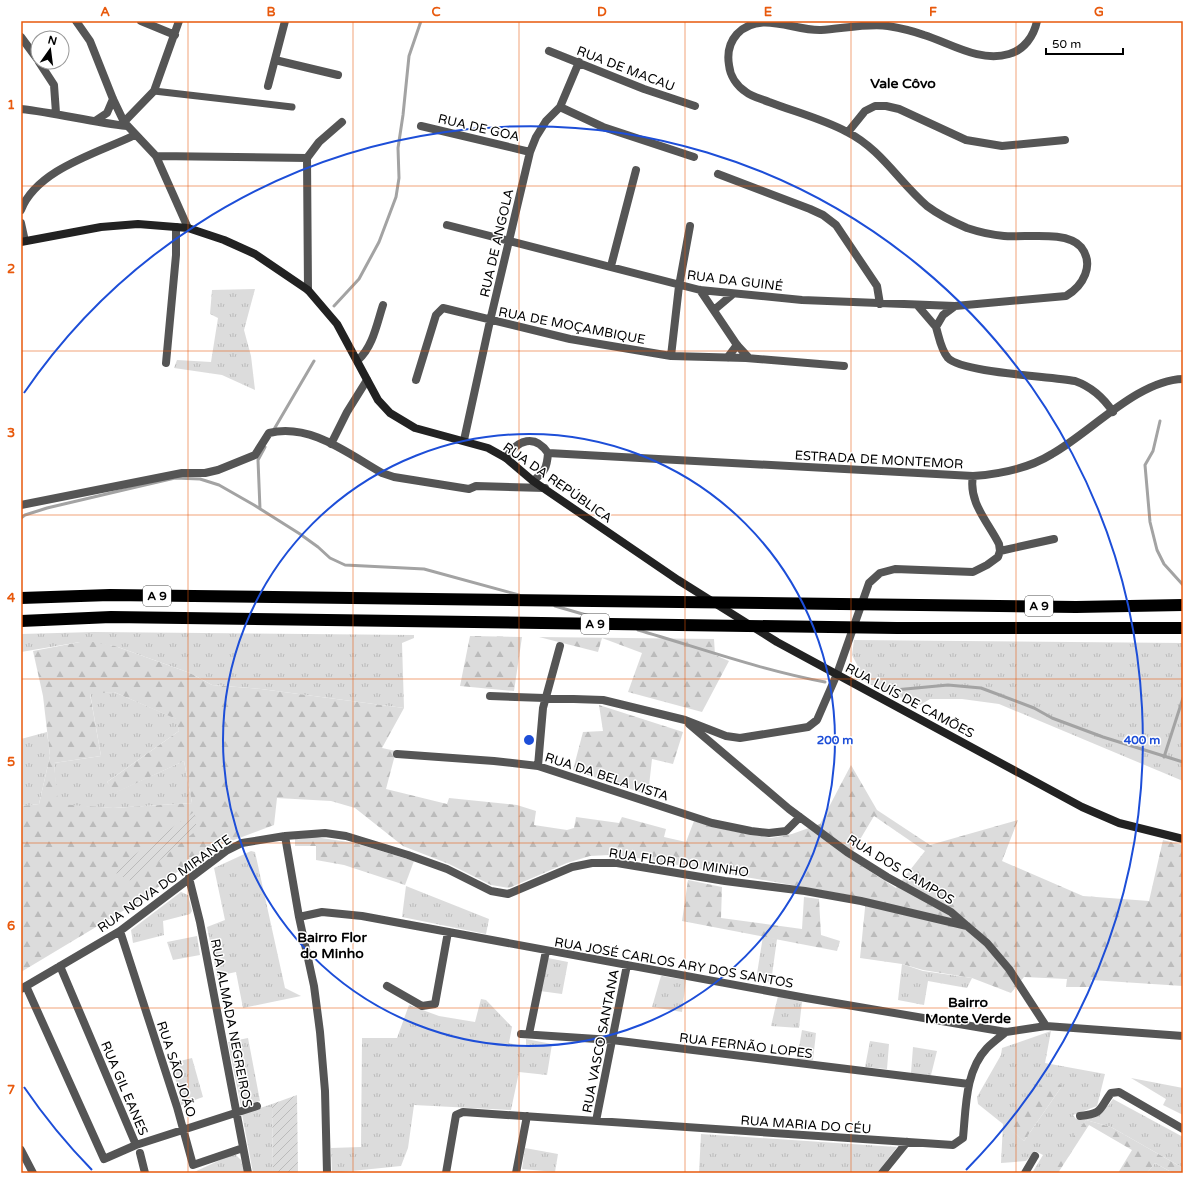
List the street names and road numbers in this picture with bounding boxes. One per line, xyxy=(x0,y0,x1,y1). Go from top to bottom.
street label: RUA DE MACAU xyxy=(574,43,677,95)
street label: RUA DE GOA xyxy=(436,111,521,145)
street label: RUA DE ANGOLA xyxy=(477,187,517,299)
street label: RUA DA GUINÉ xyxy=(686,267,784,295)
street label: RUA DE MOÇAMBIQUE xyxy=(497,304,647,348)
street label: RUA DA REPÚBLICA xyxy=(500,439,615,527)
street label: ESTRADA DE MONTEMOR xyxy=(794,448,964,472)
road number: A 9 xyxy=(143,586,171,606)
road number: A 9 xyxy=(1025,596,1053,616)
road number: A 9 xyxy=(581,614,609,634)
street label: RUA LUÍS DE CAMÕES xyxy=(842,660,977,742)
street label: RUA DA BELA VISTA xyxy=(543,749,671,805)
street label: RUA NOVA DO MIRANTE xyxy=(95,831,235,936)
street label: RUA DOS CAMPOS xyxy=(844,832,957,908)
street label: RUA FLOR DO MINHO xyxy=(608,845,750,881)
street label: RUA JOSÉ CARLOS ARY DOS SANTOS xyxy=(553,934,795,992)
street label: RUA ALMADA NEGREIROS xyxy=(207,937,255,1109)
street label: RUA VASCO SANTANA xyxy=(579,968,623,1114)
street label: RUA SÃO JOÃO xyxy=(153,1019,199,1119)
street label: RUA FERNÃO LOPES xyxy=(678,1030,814,1062)
street label: RUA GIL EANES xyxy=(97,1039,151,1138)
street label: RUA MARIA DO CÉU xyxy=(740,1112,872,1138)

